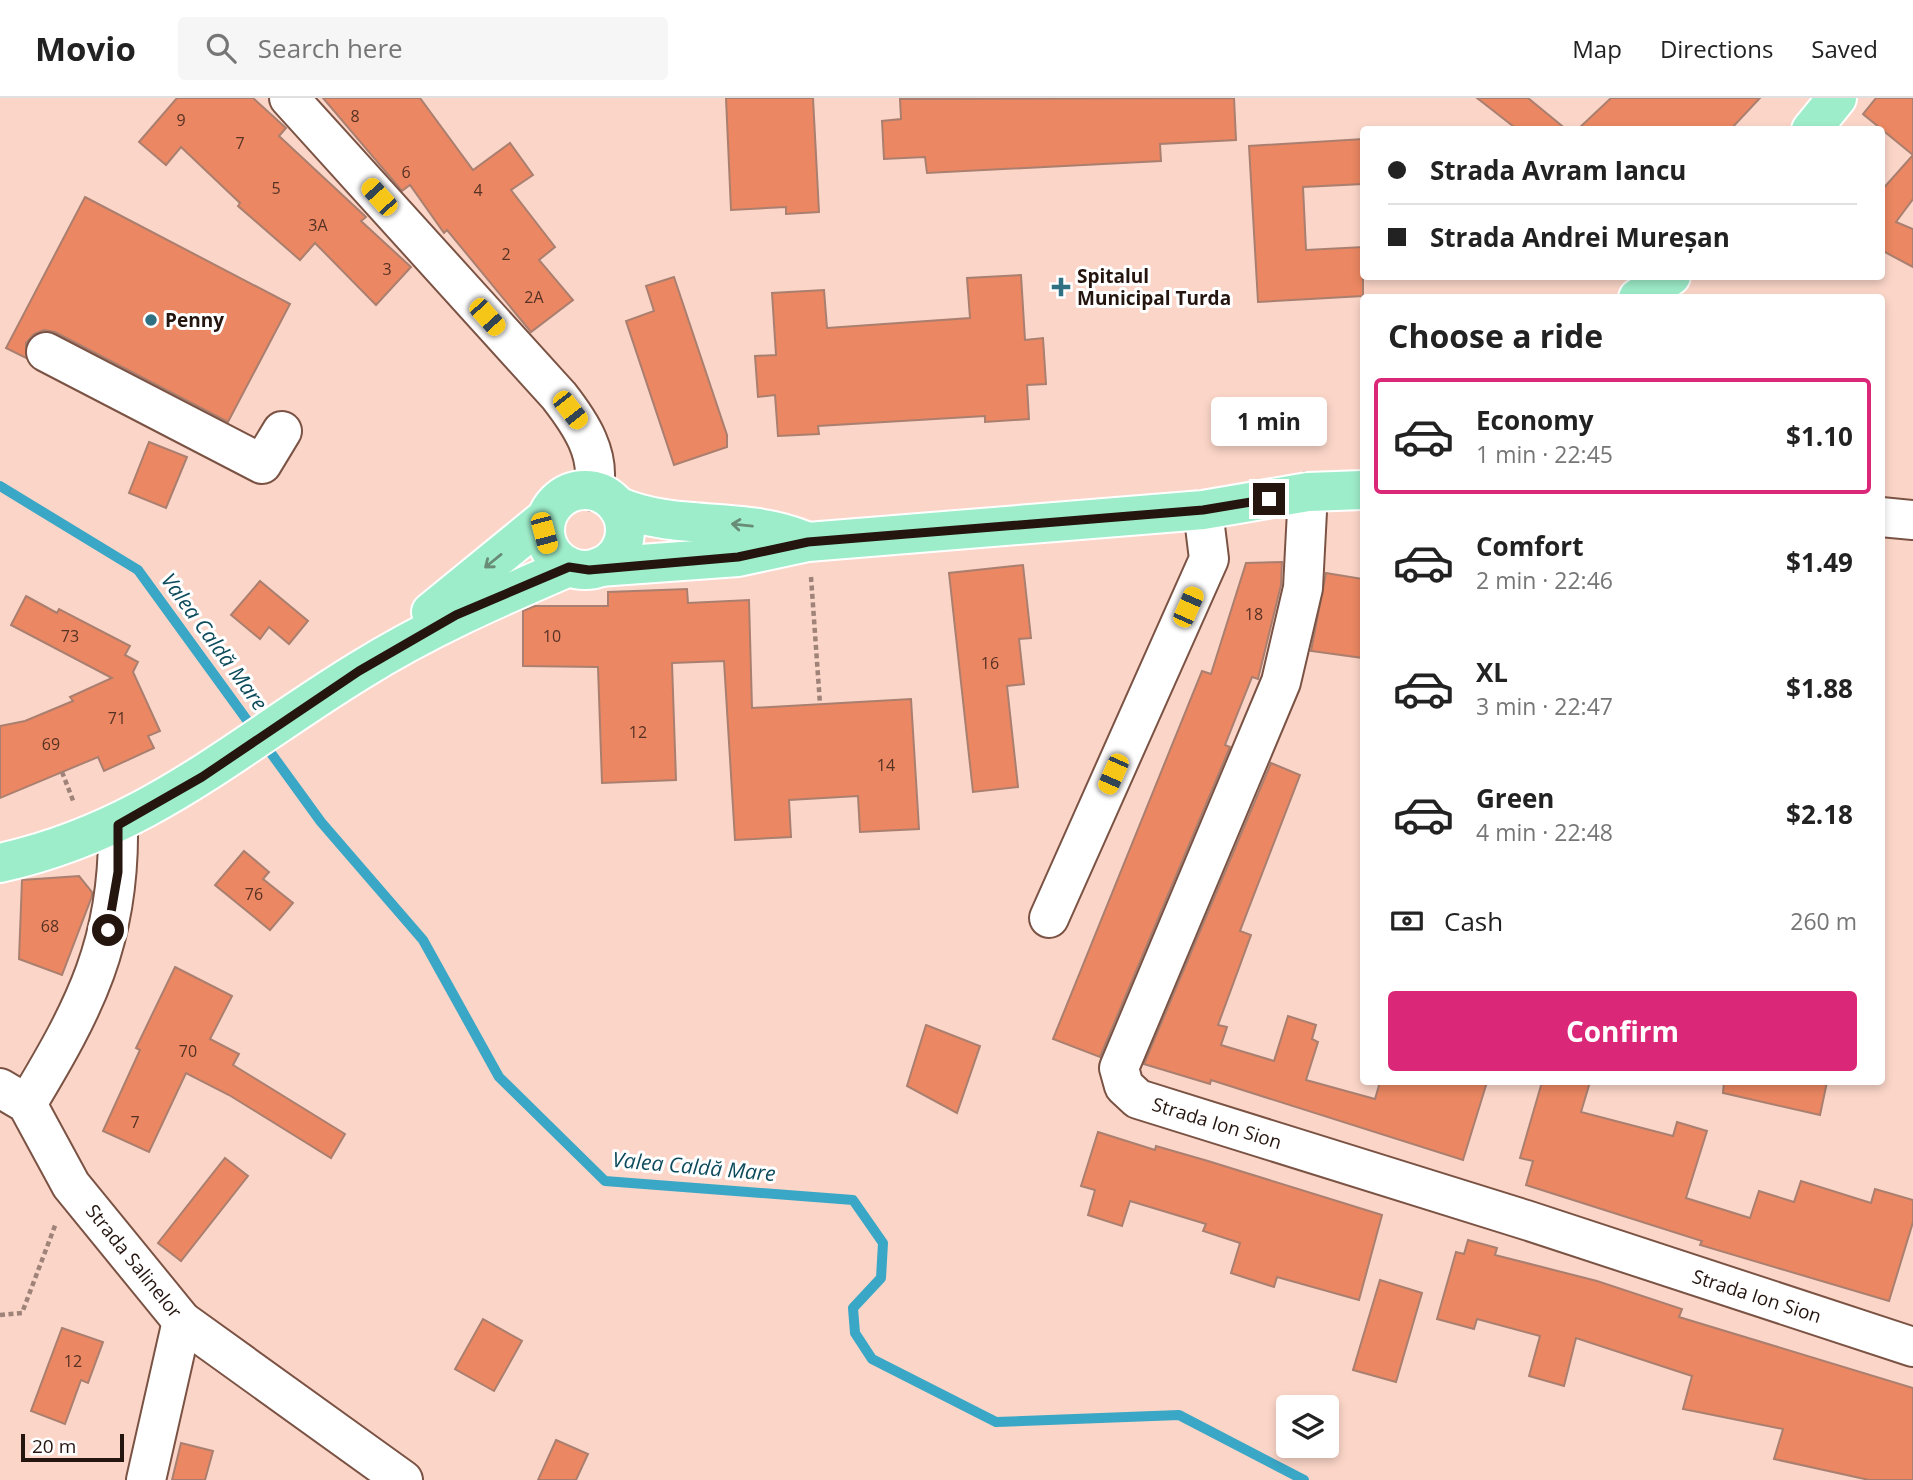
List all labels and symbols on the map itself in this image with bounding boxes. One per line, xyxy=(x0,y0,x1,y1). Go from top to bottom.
house number: 8 xyxy=(350,105,360,127)
house number: 9 xyxy=(176,109,186,131)
house number: 7 xyxy=(235,132,245,154)
house number: 6 xyxy=(401,161,411,183)
car xyxy=(358,174,401,220)
house number: 5 xyxy=(271,177,281,199)
house number: 4 xyxy=(473,179,483,201)
house number: 3A xyxy=(308,214,329,236)
house number: 2 xyxy=(501,243,511,265)
house number: 3 xyxy=(382,258,392,280)
place label: Spitalul Municipal Turda xyxy=(1077,263,1231,311)
marker: Spitalul Municipal Turda xyxy=(1051,277,1071,297)
house number: 2A xyxy=(524,286,545,308)
car xyxy=(466,294,509,340)
place label: Penny xyxy=(165,307,224,333)
marker: Penny xyxy=(143,312,159,328)
car xyxy=(549,387,592,433)
callout: 1 min xyxy=(1211,398,1327,446)
route end xyxy=(1253,483,1285,515)
car xyxy=(529,510,560,556)
one-way arrow xyxy=(732,518,754,531)
one-way arrow xyxy=(485,554,503,569)
water label: Valea Caldă Mare xyxy=(155,567,274,716)
car xyxy=(1170,584,1207,630)
house number: 18 xyxy=(1245,603,1263,625)
house number: 73 xyxy=(61,625,79,647)
house number: 10 xyxy=(543,625,561,647)
house number: 16 xyxy=(981,652,999,674)
house number: 71 xyxy=(108,707,126,729)
house number: 12 xyxy=(629,721,647,743)
house number: 69 xyxy=(42,733,60,755)
car xyxy=(1095,751,1132,797)
house number: 14 xyxy=(877,754,895,776)
house number: 76 xyxy=(245,883,263,905)
route start xyxy=(92,914,124,946)
house number: 68 xyxy=(41,915,59,937)
house number: 70 xyxy=(179,1040,197,1062)
street label: Strada Ion Sion xyxy=(1149,1091,1285,1155)
house number: 7 xyxy=(130,1111,140,1133)
water label: Valea Caldă Mare xyxy=(611,1145,777,1187)
street label: Strada Salinelor xyxy=(80,1199,188,1324)
street label: Strada Ion Sion xyxy=(1689,1263,1825,1329)
house number: 12 xyxy=(64,1350,82,1372)
scale bar xyxy=(21,1431,124,1463)

